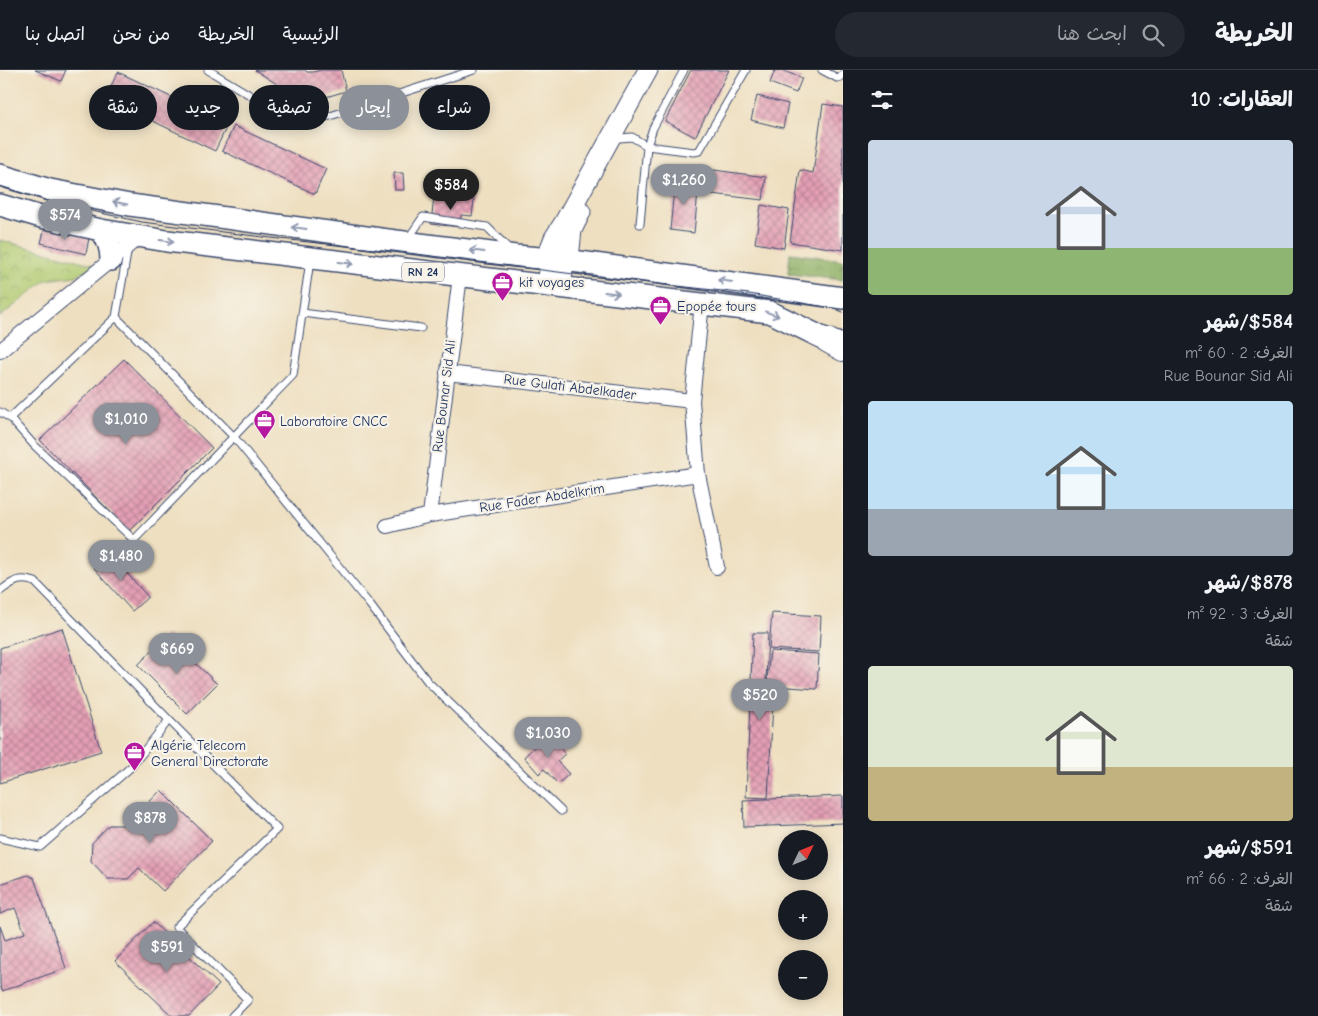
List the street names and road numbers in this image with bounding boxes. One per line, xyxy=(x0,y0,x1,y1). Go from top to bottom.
road number: RN 24 xyxy=(402,262,444,282)
street label: Rue Bounar Sid Ali xyxy=(429,339,459,453)
street label: Rue Gulati Abdelkader xyxy=(503,370,638,404)
street label: Rue Fader Abdelkrim xyxy=(478,480,606,516)

